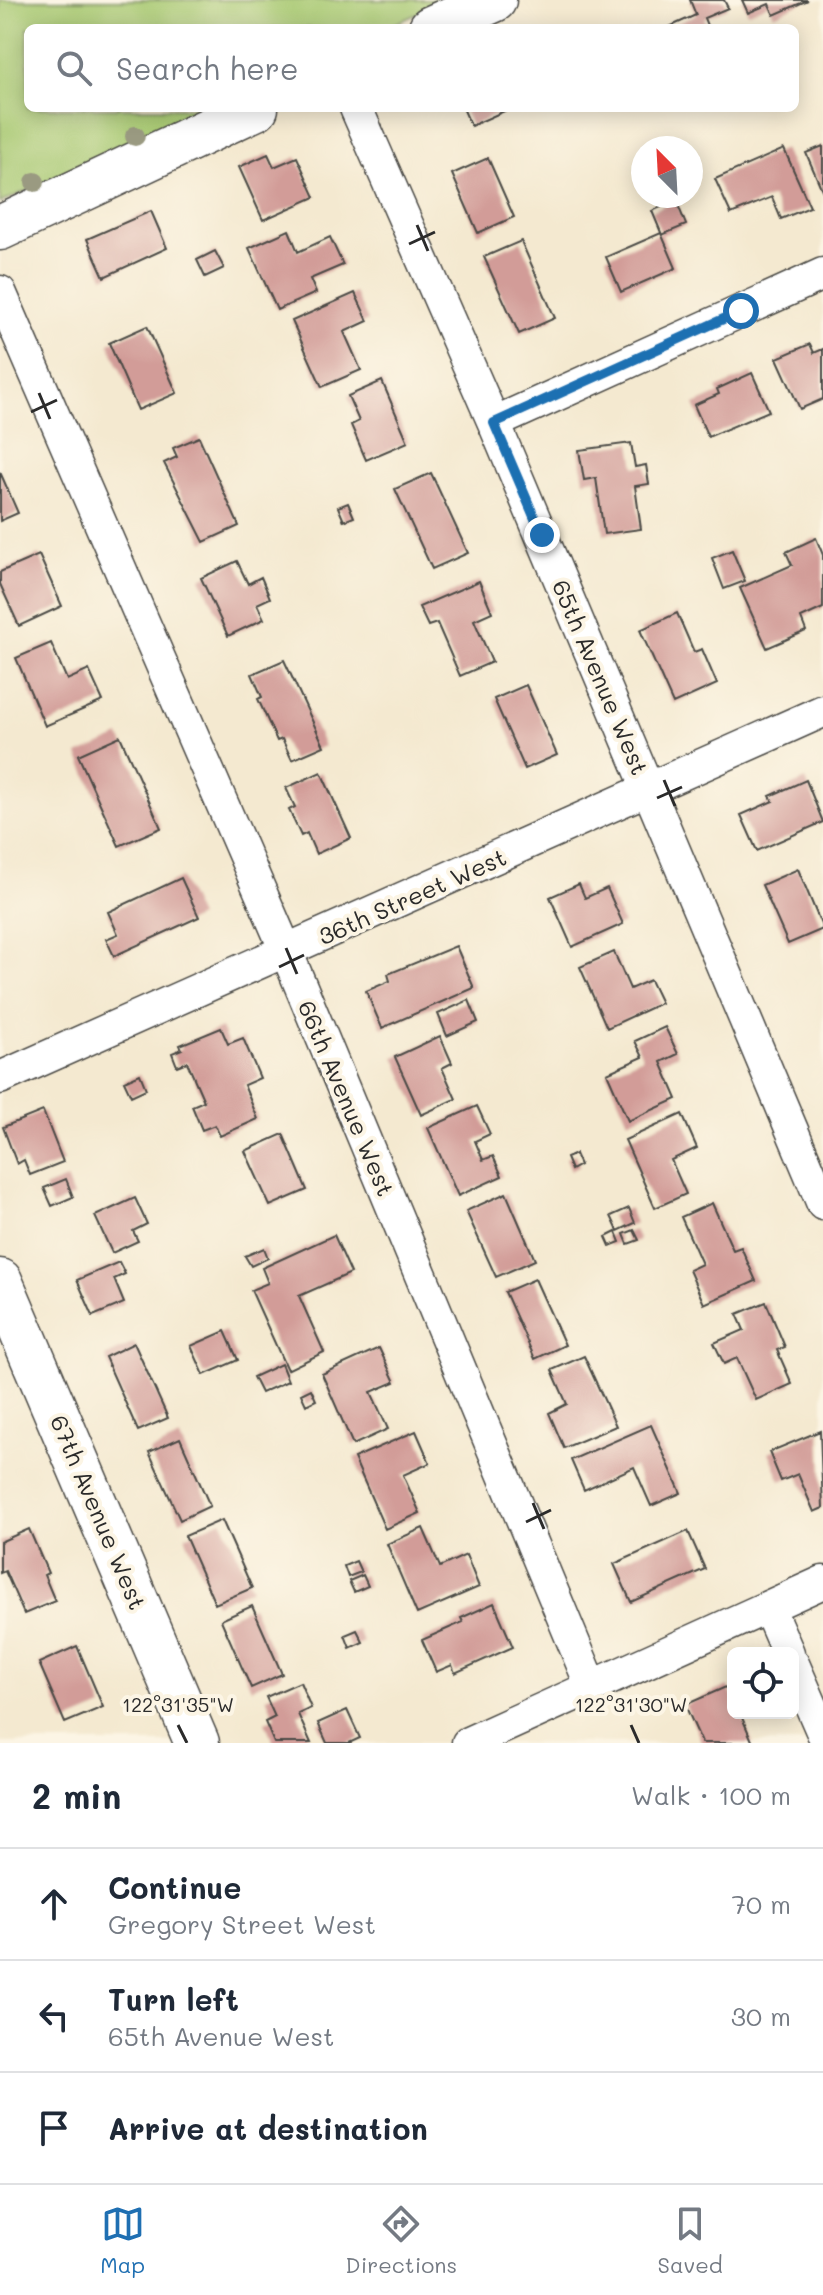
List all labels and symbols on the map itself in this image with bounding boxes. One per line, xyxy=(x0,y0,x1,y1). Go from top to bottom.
north arrow xyxy=(631,136,703,208)
route start xyxy=(723,293,759,329)
route end xyxy=(524,517,560,553)
street label: 65th Avenue West xyxy=(546,575,656,779)
street label: 36th Street West xyxy=(313,841,511,951)
street label: 66th Avenue West xyxy=(292,995,402,1201)
street label: 67th Avenue West xyxy=(44,1410,154,1614)
text: 122°31'35"W xyxy=(122,1691,234,1717)
text: 122°31'30"W xyxy=(575,1691,687,1717)

